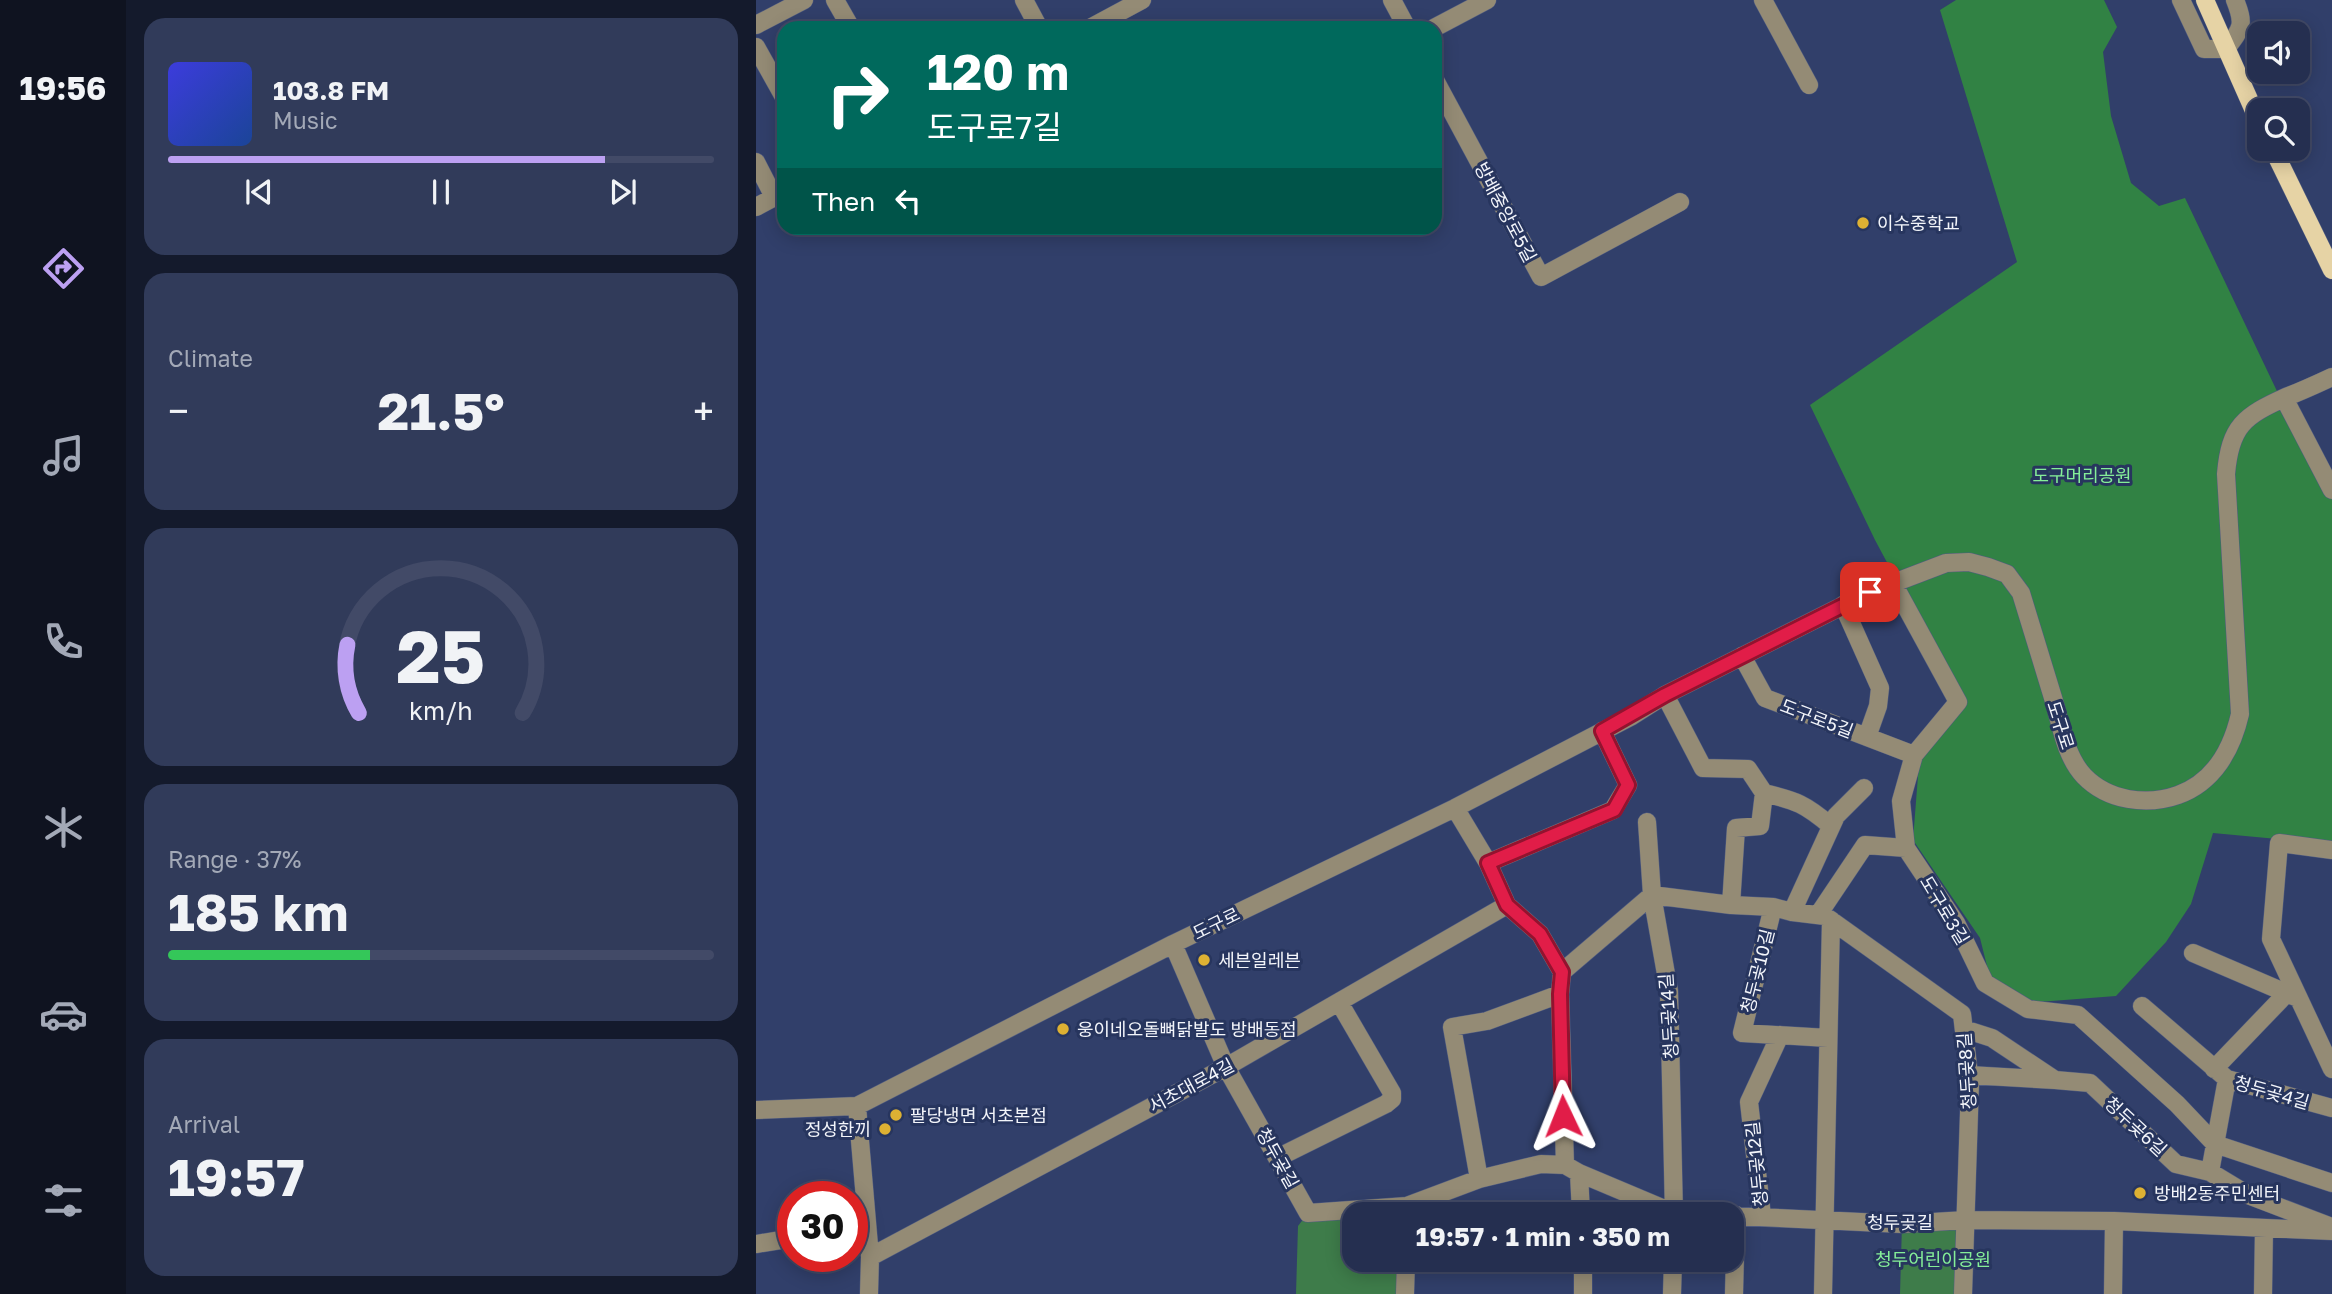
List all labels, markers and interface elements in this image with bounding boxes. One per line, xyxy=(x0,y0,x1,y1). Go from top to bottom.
map controls xyxy=(2247,21,2310,161)
button: sound xyxy=(2247,21,2310,84)
text: 120 m xyxy=(927,42,1069,101)
icon: right xyxy=(812,49,903,140)
text: 19:56 xyxy=(20,69,106,107)
text: 103.8 FM xyxy=(273,75,389,106)
button: search xyxy=(2247,98,2310,161)
text: Music xyxy=(273,106,338,134)
text: 도구로7길 xyxy=(927,108,1062,146)
street label: 방배중앙로5길 xyxy=(1471,158,1541,266)
icon: previous xyxy=(240,173,278,211)
icon: pause xyxy=(422,173,460,211)
icon: next xyxy=(604,173,642,211)
icon: left xyxy=(889,182,927,220)
text: Then xyxy=(812,186,875,217)
place label: 이수중학교 xyxy=(1877,212,1960,234)
marker: 이수중학교 xyxy=(1855,215,1871,231)
icon: directions xyxy=(39,244,88,293)
text: Climate xyxy=(168,344,253,372)
text: 21.5° xyxy=(377,379,505,441)
text: − xyxy=(168,388,189,433)
text: + xyxy=(693,388,714,433)
icon: music xyxy=(39,431,88,480)
park label: 도구머리공원 xyxy=(2032,464,2132,486)
pin xyxy=(1840,562,1900,622)
icon: arrive xyxy=(1851,573,1889,611)
text: 25 xyxy=(397,612,485,699)
icon: phone xyxy=(39,617,88,666)
street label: 도구로5길 xyxy=(1777,694,1857,742)
text: km/h xyxy=(409,695,473,726)
street label: 도구로 xyxy=(2043,698,2079,752)
icon: climate xyxy=(39,803,88,852)
text: Range · 37% xyxy=(168,845,301,873)
street label: 도구로3길 xyxy=(1916,871,1974,949)
text: 185 km xyxy=(168,880,348,942)
street label: 도구로 xyxy=(1189,902,1243,944)
street label: 청두곶10길 xyxy=(1736,927,1778,1015)
place label: 세븐일레븐 xyxy=(1218,949,1301,971)
marker: 세븐일레븐 xyxy=(1196,952,1212,968)
street label: 청두곶14길 xyxy=(1654,972,1682,1060)
icon: car xyxy=(39,990,88,1039)
place label: 웅이네오돌뼈닭발도 방배동점 xyxy=(1077,1018,1297,1040)
marker: 웅이네오돌뼈닭발도 방배동점 xyxy=(1055,1021,1071,1037)
street label: 청두곶8길 xyxy=(1952,1032,1980,1110)
street label: 서초대로4길 xyxy=(1144,1053,1238,1117)
street label: 청두곶4길 xyxy=(2232,1071,2312,1113)
position arrow xyxy=(1526,1079,1600,1153)
street label: 청두곶6길 xyxy=(2100,1092,2172,1160)
place label: 팔당냉면 서초본점 xyxy=(910,1104,1047,1126)
marker: 팔당냉면 서초본점 xyxy=(888,1107,904,1123)
text: Arrival xyxy=(168,1110,240,1138)
place label: 정성한끼 xyxy=(805,1118,871,1140)
street label: 청두곶12길 xyxy=(1741,1120,1771,1208)
marker: 정성한끼 xyxy=(877,1121,893,1137)
street label: 청두곶길 xyxy=(1252,1124,1304,1192)
text: 19:57 xyxy=(168,1145,305,1207)
icon: filters xyxy=(39,1176,88,1225)
speed limit sign: 30 xyxy=(777,1181,868,1272)
place label: 방배2동주민센터 xyxy=(2154,1182,2280,1204)
marker: 방배2동주민센터 xyxy=(2132,1185,2148,1201)
street label: 청두곶길 xyxy=(1867,1211,1933,1233)
text: 19:57 · 1 min · 350 m xyxy=(1416,1221,1670,1252)
park label: 청두어린이공원 xyxy=(1875,1248,1991,1270)

